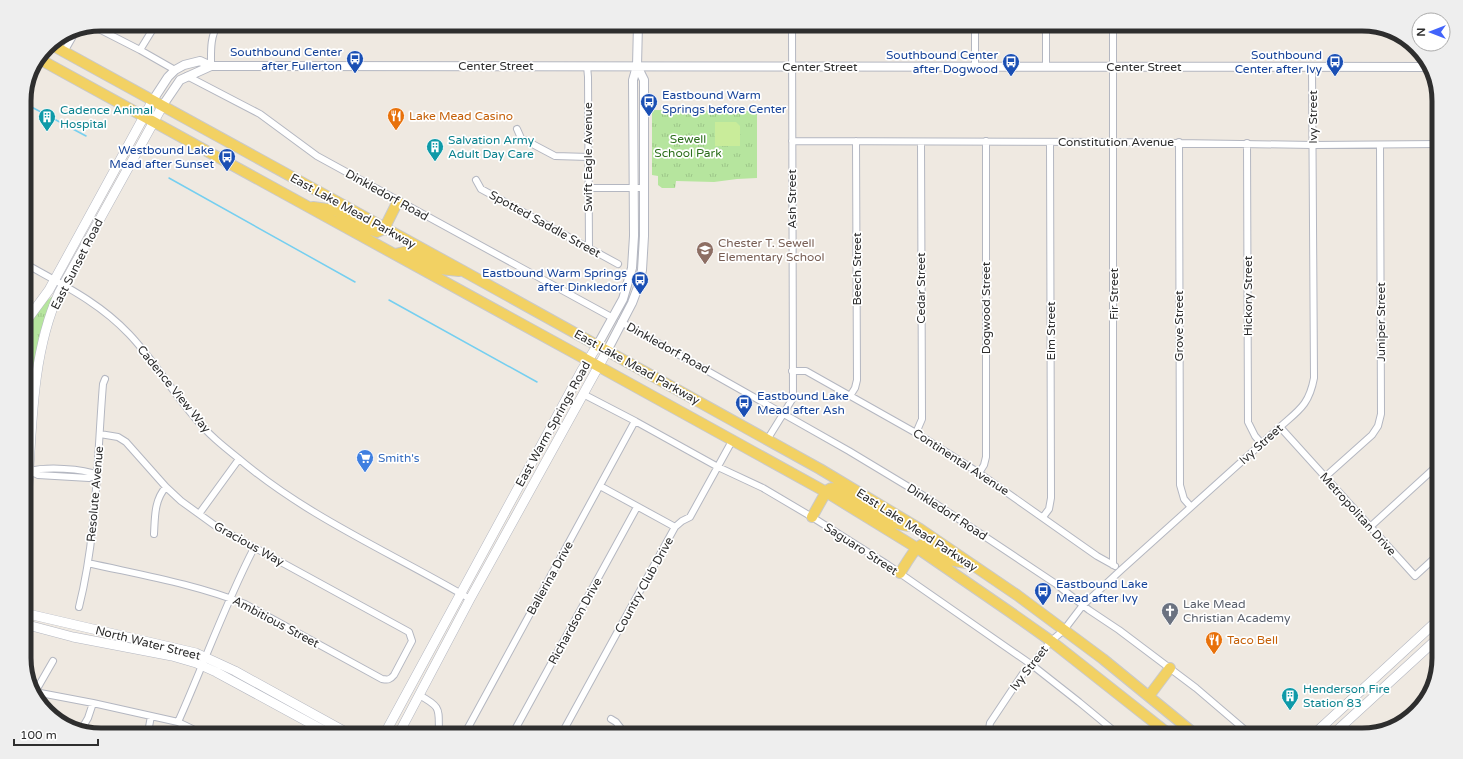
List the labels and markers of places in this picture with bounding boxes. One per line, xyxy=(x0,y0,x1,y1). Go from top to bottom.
place label: Southbound Center after Fullerton xyxy=(230,45,342,73)
place label: Southbound Center after Dogwood xyxy=(886,48,998,76)
place label: Southbound Center after Ivy xyxy=(1235,48,1323,76)
bus stop icon: Southbound Center after Fullerton xyxy=(345,49,365,74)
bus stop icon: Southbound Center after Dogwood xyxy=(1001,52,1021,77)
bus stop icon: Southbound Center after Ivy xyxy=(1325,52,1345,77)
place label: Eastbound Warm Springs before Center xyxy=(662,88,787,116)
bus stop icon: Eastbound Warm Springs before Center xyxy=(639,92,659,117)
place label: Cadence Animal Hospital xyxy=(60,103,153,131)
restaurant icon: Lake Mead Casino xyxy=(386,106,406,131)
building icon: Cadence Animal Hospital xyxy=(37,107,57,132)
place label: Lake Mead Casino xyxy=(409,109,513,123)
place label: Salvation Army Adult Day Care xyxy=(448,133,535,161)
building icon: Salvation Army Adult Day Care xyxy=(425,137,445,162)
place label: Westbound Lake Mead after Sunset xyxy=(109,143,214,171)
bus stop icon: Westbound Lake Mead after Sunset xyxy=(217,147,237,172)
place label: Chester T. Sewell Elementary School xyxy=(718,236,825,264)
school or university icon: Chester T. Sewell Elementary School xyxy=(695,240,715,265)
place label: Eastbound Warm Springs after Dinkledorf xyxy=(482,266,627,294)
bus stop icon: Eastbound Warm Springs after Dinkledorf xyxy=(630,270,650,295)
place label: Eastbound Lake Mead after Ash xyxy=(757,389,849,417)
bus stop icon: Eastbound Lake Mead after Ash xyxy=(734,393,754,418)
supermarket icon: Smith's xyxy=(355,448,375,473)
place label: Smith's xyxy=(378,451,420,465)
place label: Eastbound Lake Mead after Ivy xyxy=(1056,577,1148,605)
bus stop icon: Eastbound Lake Mead after Ivy xyxy=(1033,581,1053,606)
place label: Lake Mead Christian Academy xyxy=(1183,597,1291,625)
church icon: Lake Mead Christian Academy xyxy=(1160,601,1180,626)
restaurant icon: Taco Bell xyxy=(1204,630,1224,655)
place label: Taco Bell xyxy=(1227,633,1278,647)
place label: Henderson Fire Station 83 xyxy=(1303,682,1390,710)
building icon: Henderson Fire Station 83 xyxy=(1280,686,1300,711)

